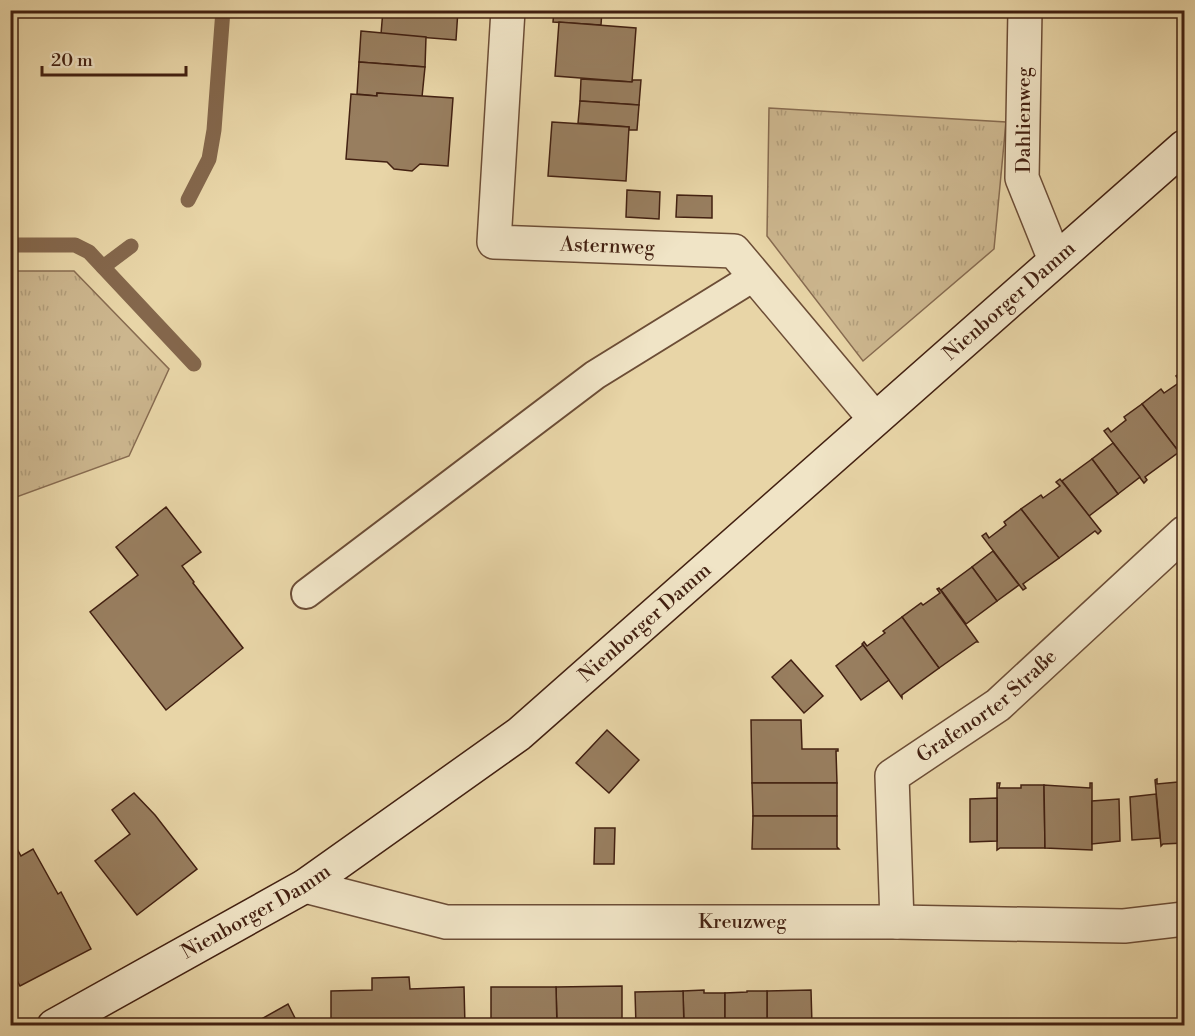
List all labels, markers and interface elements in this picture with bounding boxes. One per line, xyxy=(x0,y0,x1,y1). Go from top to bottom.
scale bar xyxy=(42,39,186,77)
text: 20 m xyxy=(51,49,93,72)
street label: Dahlienweg xyxy=(1012,66,1037,173)
street label: Asternweg xyxy=(559,232,656,261)
street label: Nienborger Damm xyxy=(938,236,1081,366)
street label: Nienborger Damm xyxy=(574,557,717,688)
street label: Grafenorter Straße xyxy=(912,644,1062,768)
street label: Nienborger Damm xyxy=(177,859,336,965)
street label: Kreuzweg xyxy=(698,910,787,935)

